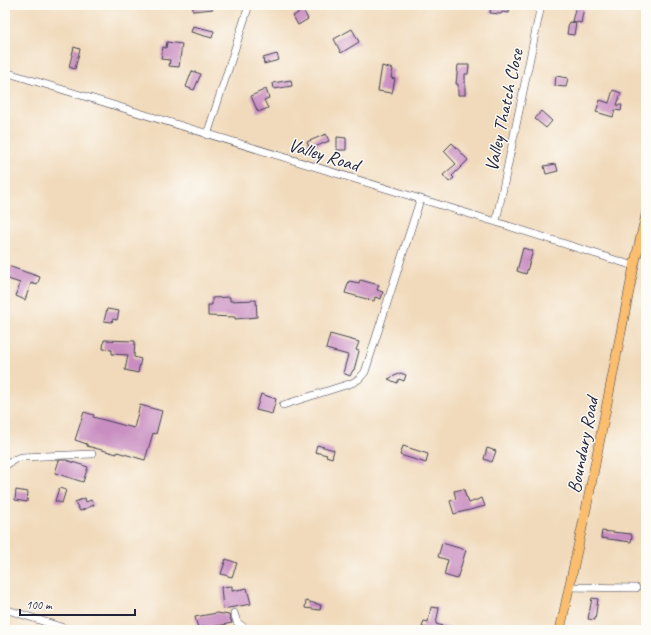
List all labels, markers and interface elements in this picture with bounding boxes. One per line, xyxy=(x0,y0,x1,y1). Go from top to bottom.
street label: Valley Thatch Close xyxy=(479,45,529,174)
street label: Valley Road xyxy=(285,133,365,178)
street label: Boundary Road xyxy=(562,392,605,495)
scale bar xyxy=(20,591,135,617)
text: 100 m xyxy=(26,597,53,613)

